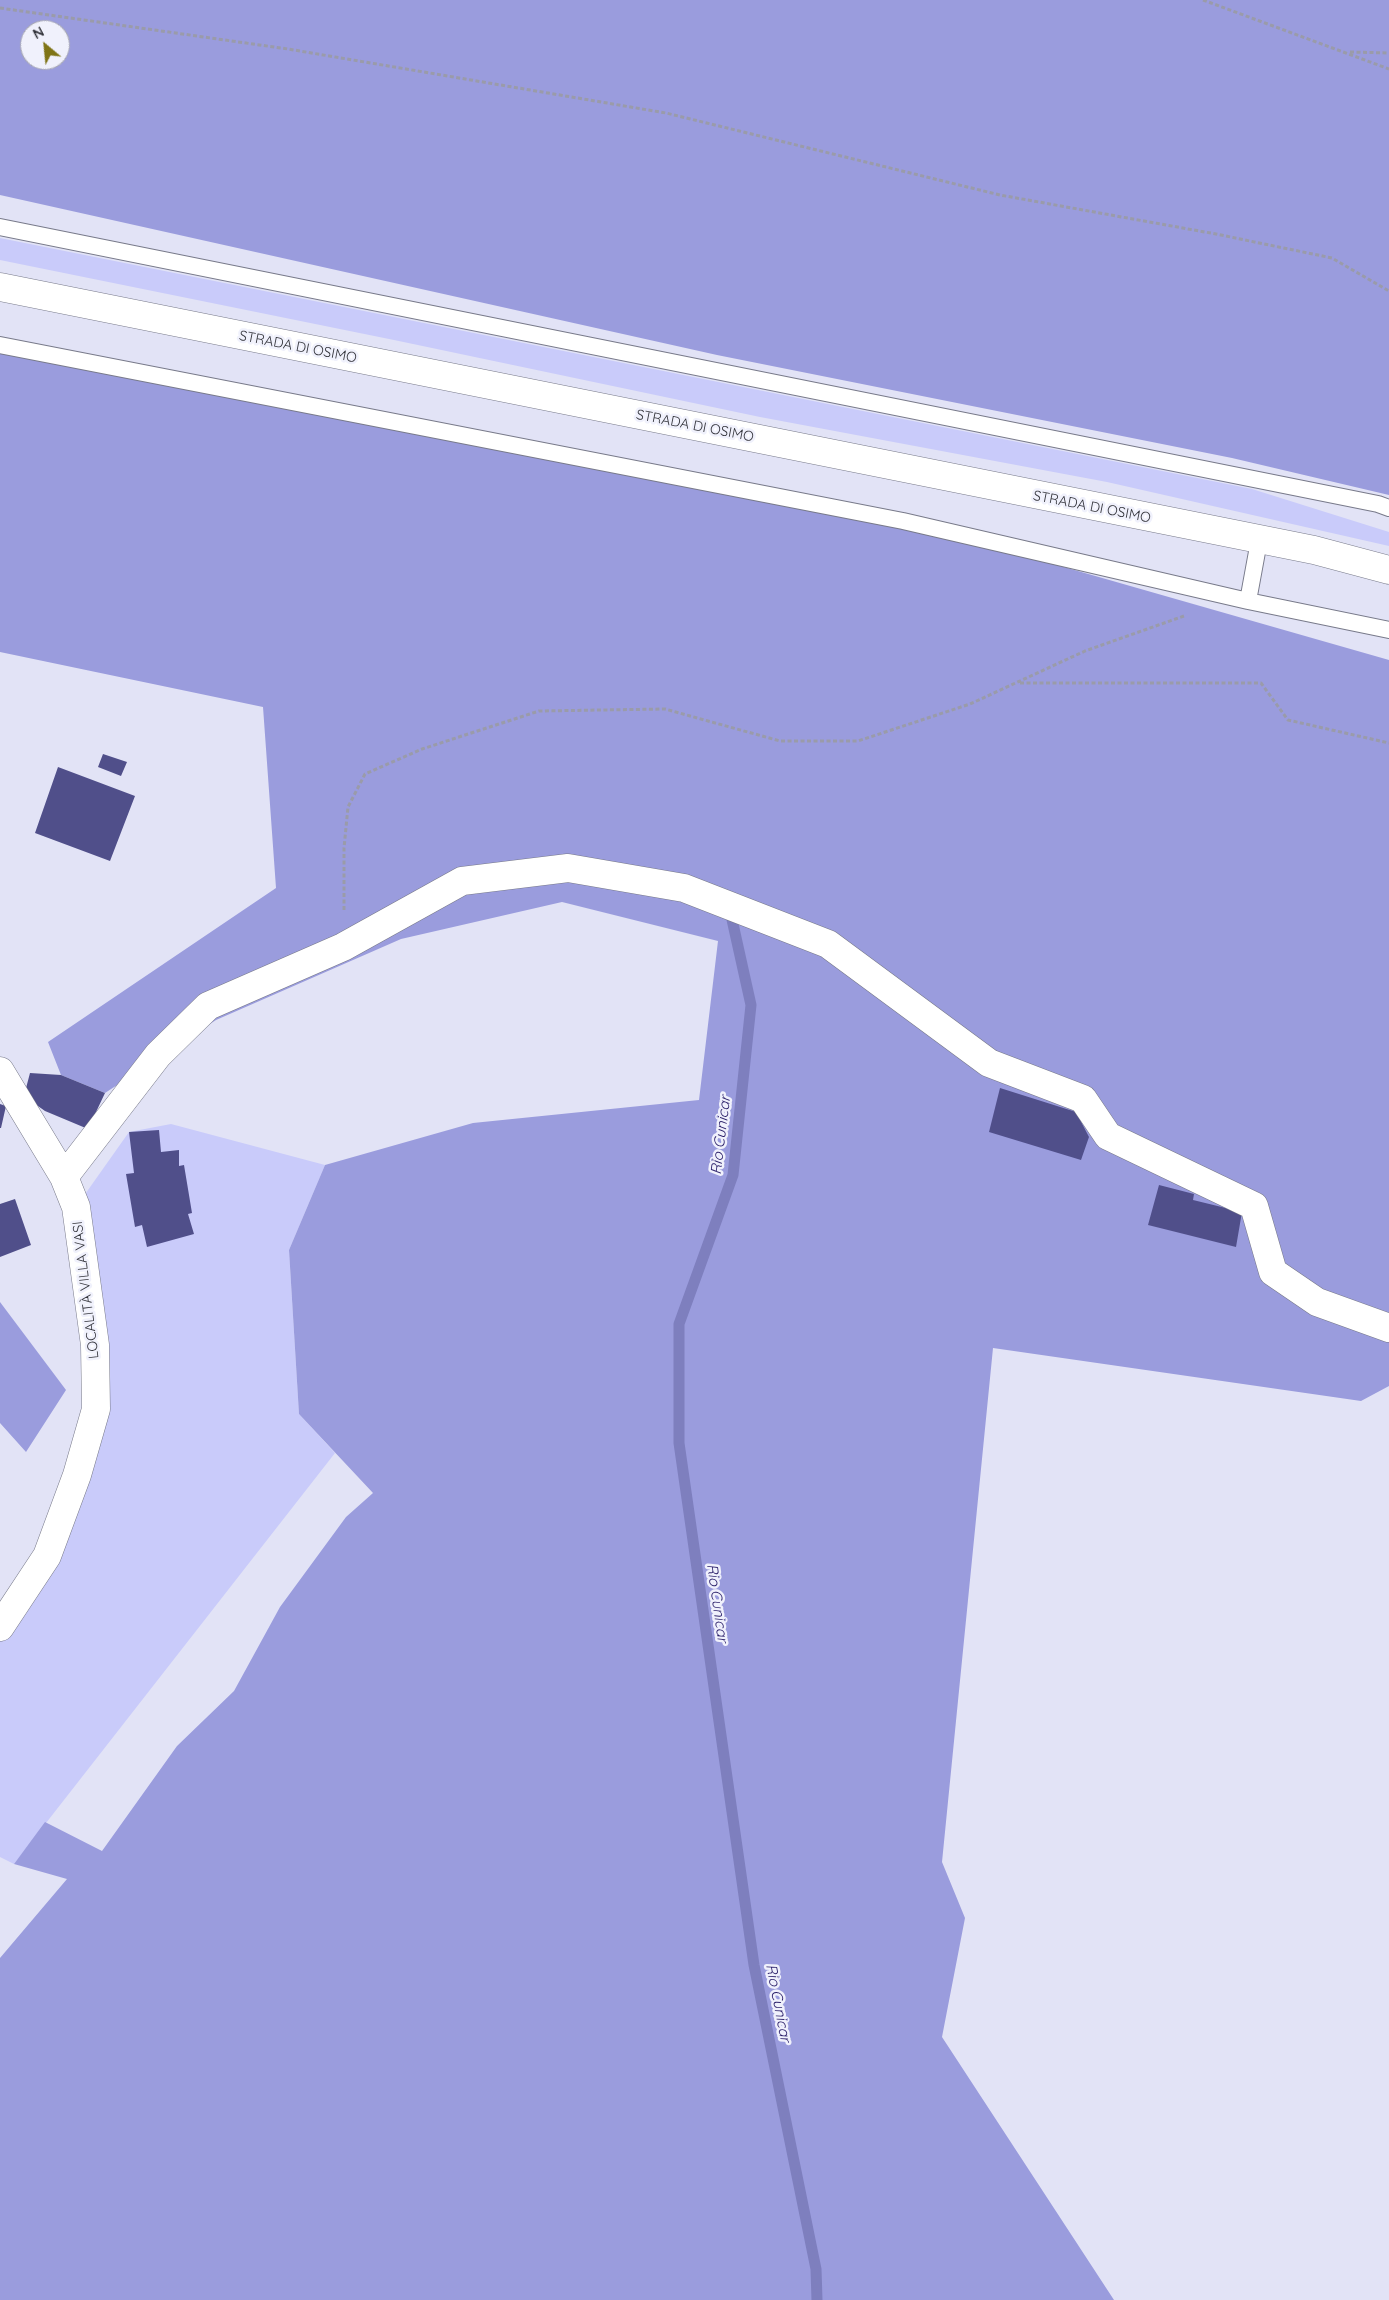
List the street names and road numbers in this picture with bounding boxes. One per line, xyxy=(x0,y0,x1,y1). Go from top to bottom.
street label: STRADA DI OSIMO xyxy=(238,327,358,367)
street label: STRADA DI OSIMO xyxy=(635,406,755,446)
street label: STRADA DI OSIMO xyxy=(1032,487,1152,527)
street label: LOCALITÀ VILLA VASI xyxy=(69,1220,103,1360)

